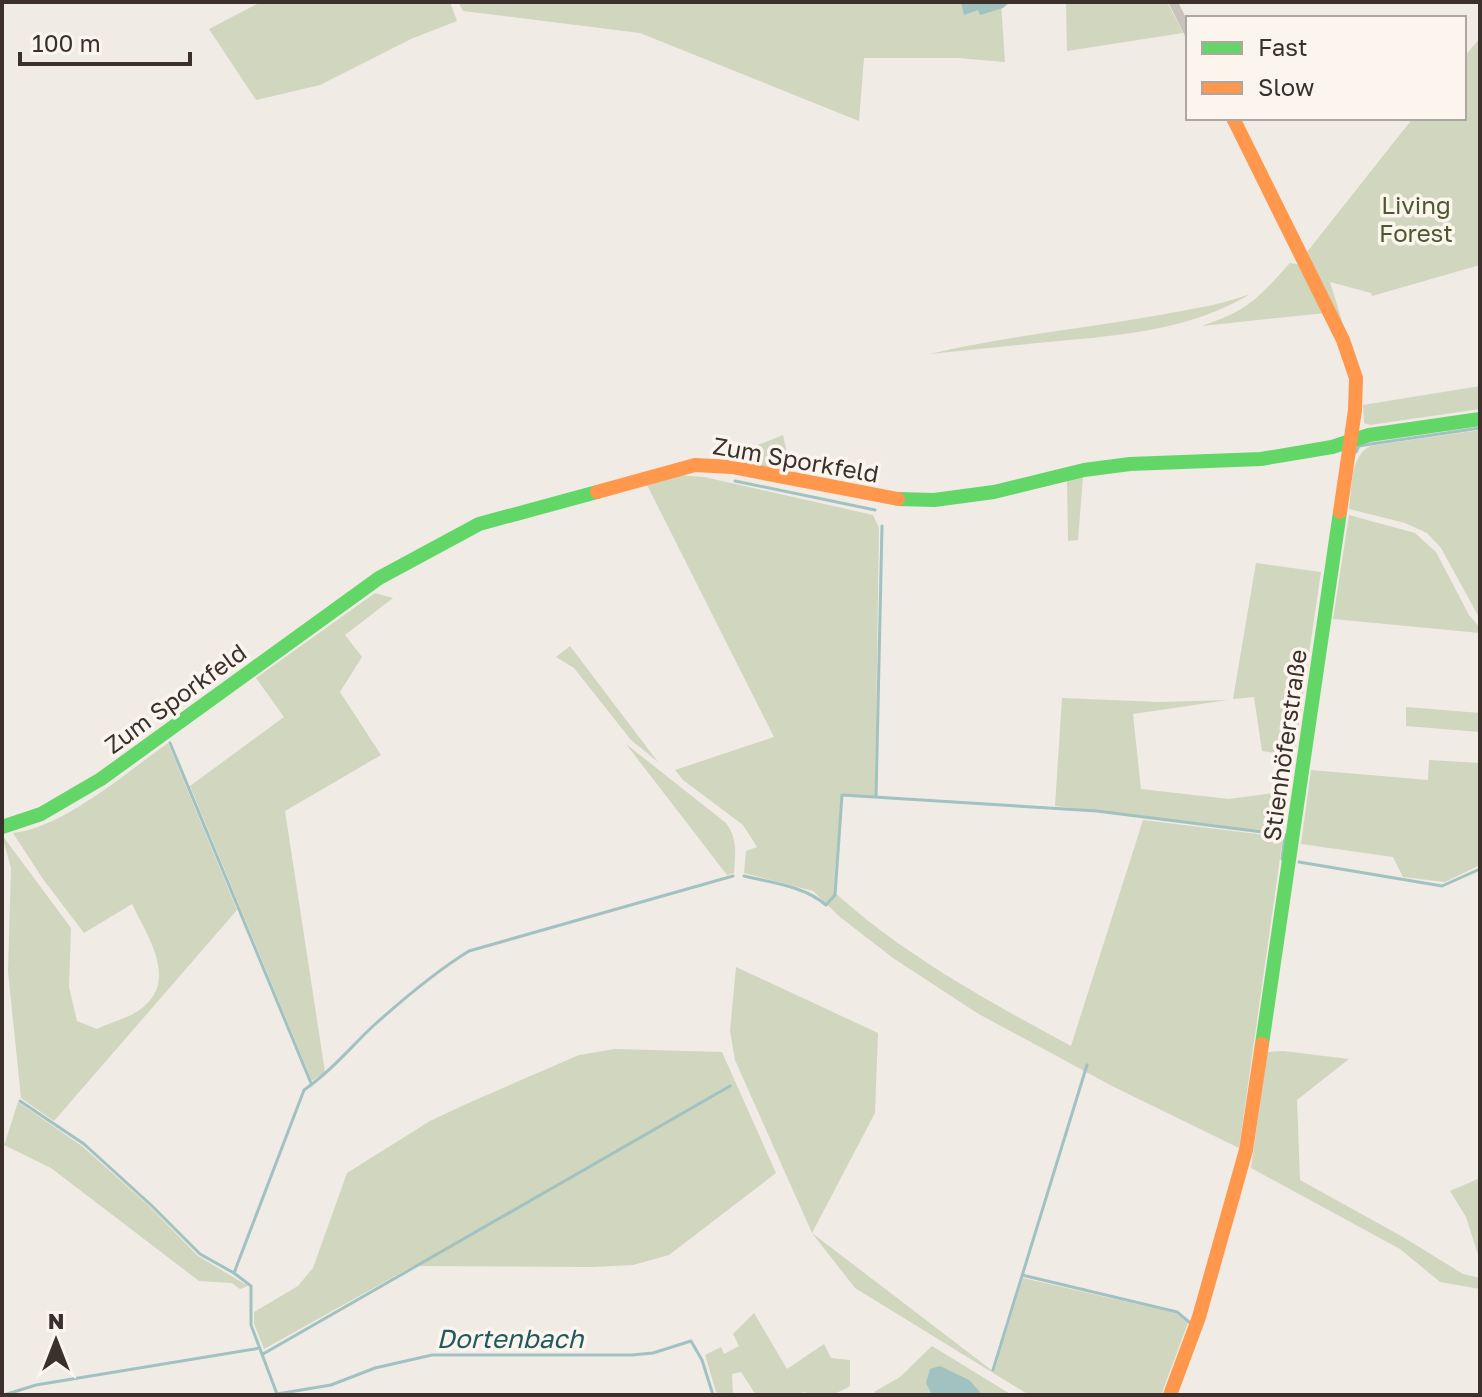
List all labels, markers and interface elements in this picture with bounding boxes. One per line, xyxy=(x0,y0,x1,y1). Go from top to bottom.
scale bar xyxy=(20,16,190,66)
legend xyxy=(1186,16,1466,120)
text: 100 m xyxy=(32,28,101,57)
text: Fast xyxy=(1258,32,1308,61)
text: Slow xyxy=(1258,72,1314,101)
park label: Living Forest xyxy=(1379,190,1453,247)
street label: Zum Sporkfeld xyxy=(711,430,881,488)
street label: Zum Sporkfeld xyxy=(99,637,251,759)
street label: Stienhöferstraße xyxy=(1256,647,1312,843)
north arrow xyxy=(16,1301,96,1381)
text: N xyxy=(48,1307,64,1334)
water label: Dortenbach xyxy=(437,1323,584,1354)

